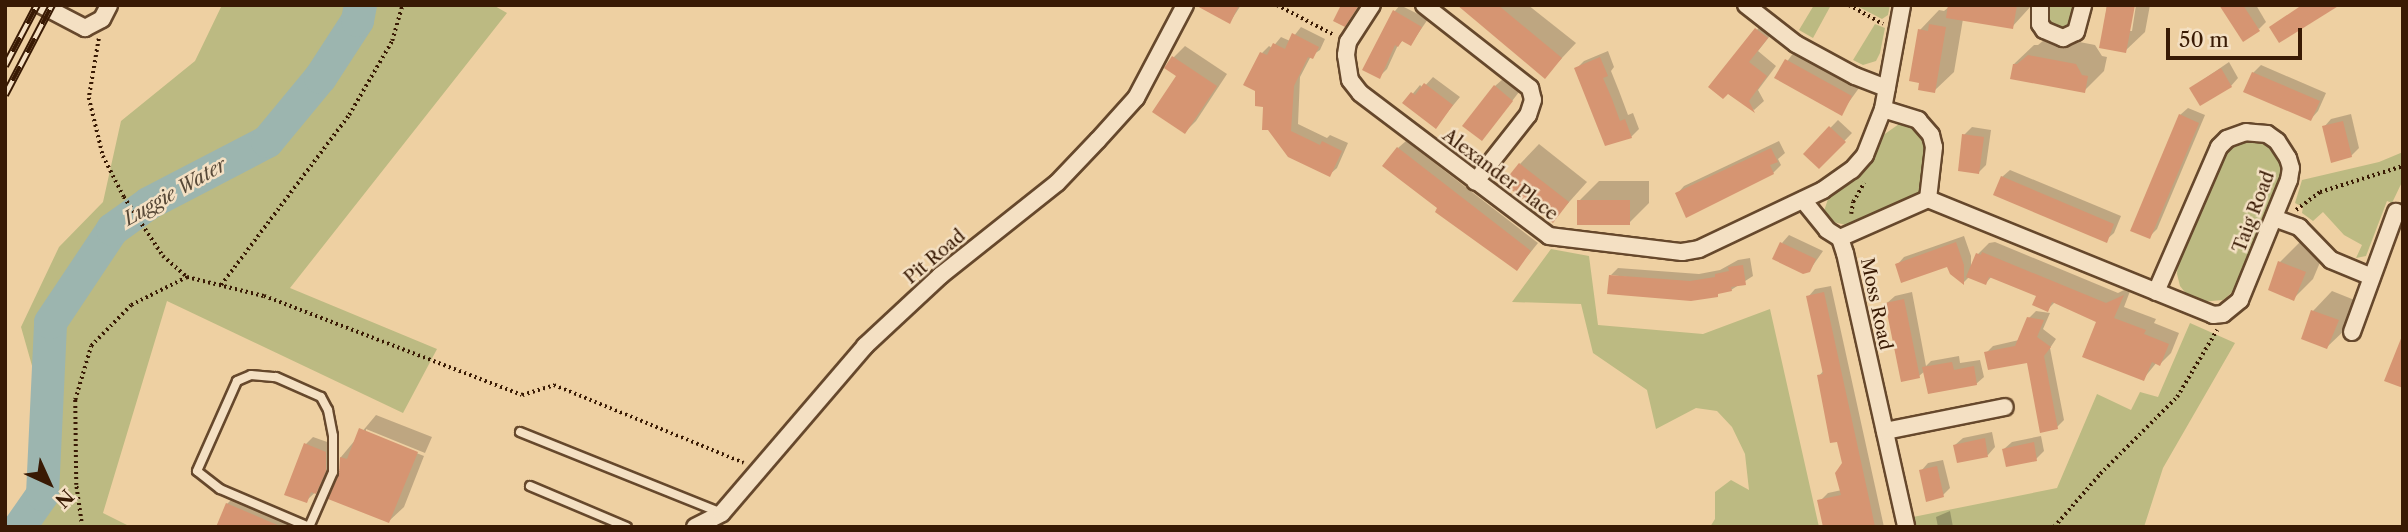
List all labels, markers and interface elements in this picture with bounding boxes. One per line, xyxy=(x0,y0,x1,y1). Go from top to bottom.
scale bar xyxy=(2170,14,2306,58)
text: 50 m xyxy=(2179,27,2229,52)
street label: Alexander Place xyxy=(1438,125,1562,225)
water label: Luggie Water xyxy=(119,153,231,231)
street label: Taig Road xyxy=(2229,168,2279,256)
street label: Pit Road xyxy=(900,225,970,289)
street label: Moss Road xyxy=(1856,256,1896,352)
north arrow xyxy=(14,448,84,518)
text: N xyxy=(50,484,78,512)

